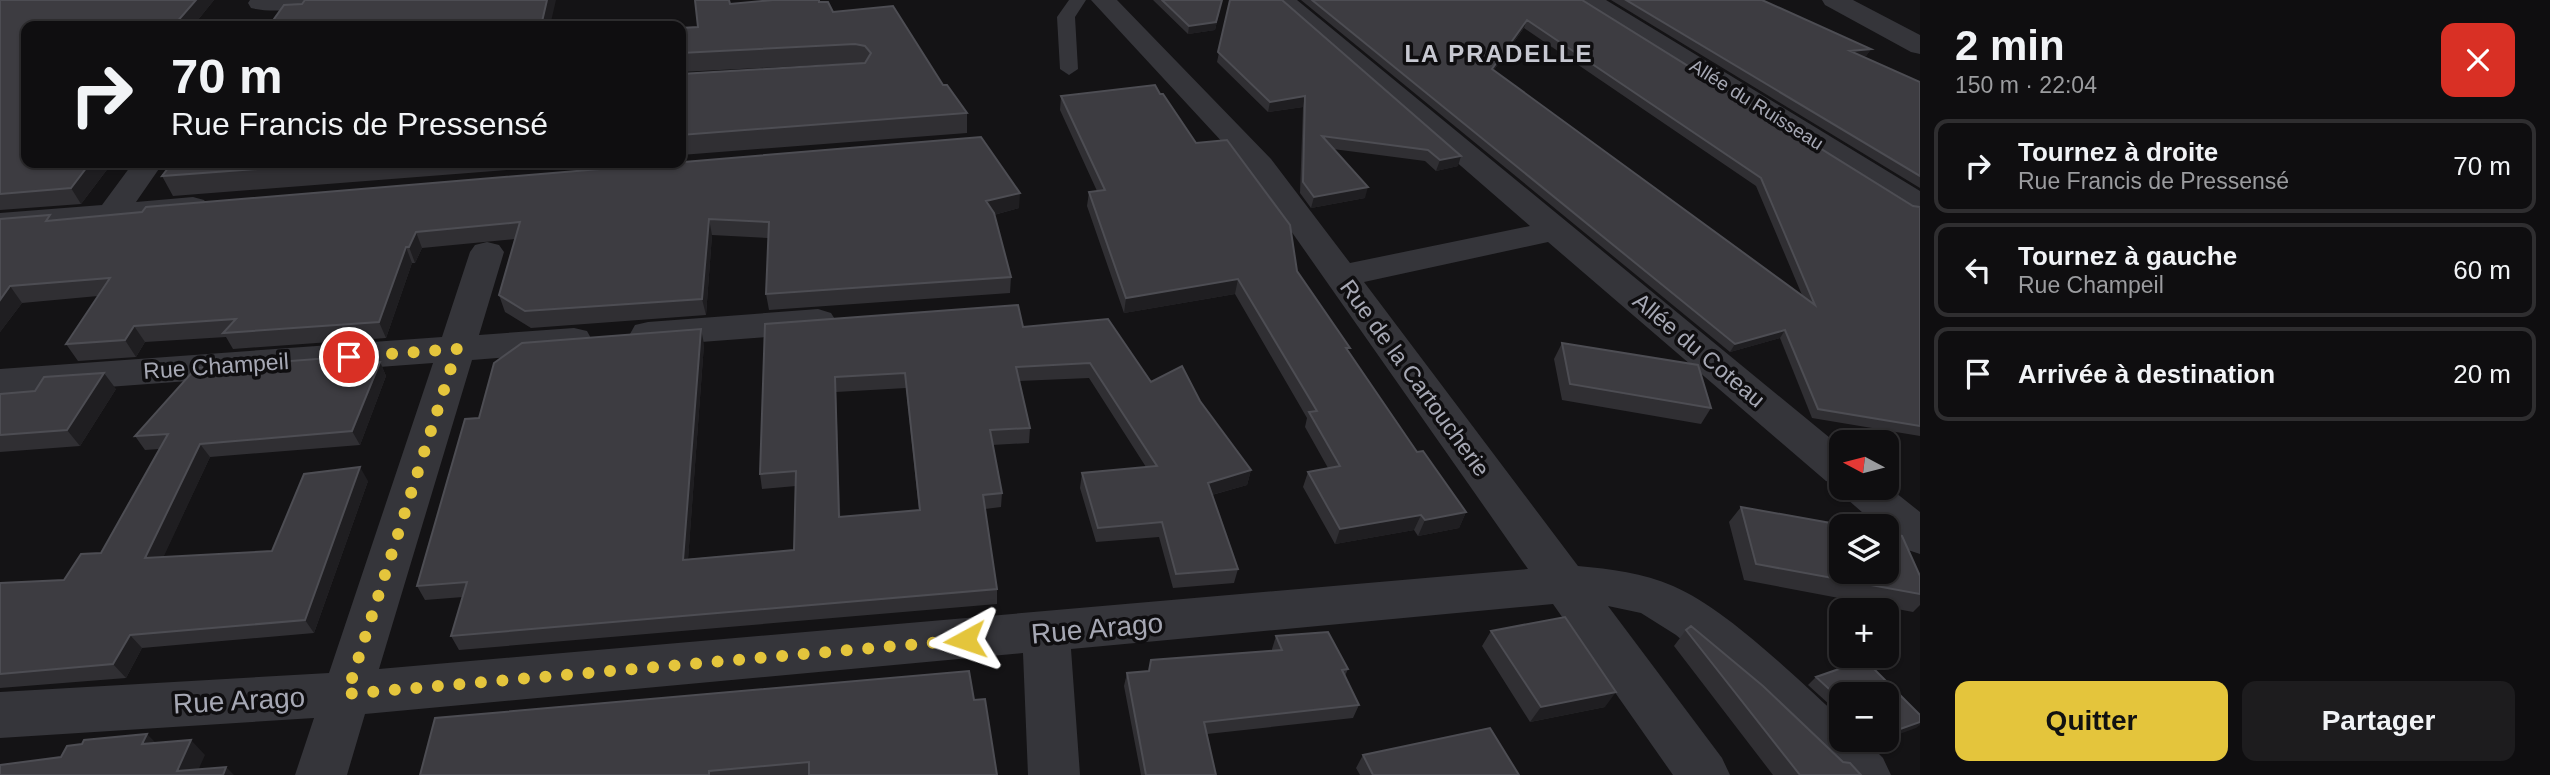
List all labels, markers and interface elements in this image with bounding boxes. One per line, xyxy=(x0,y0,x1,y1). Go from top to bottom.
text: 2 min xyxy=(1955,22,2065,69)
button: close xyxy=(2441,23,2515,97)
district label: LA PRADELLE xyxy=(1404,40,1594,67)
icon: right xyxy=(56,49,147,140)
text: 70 m xyxy=(171,49,283,103)
street label: Allée du Ruisseau xyxy=(1686,55,1827,154)
text: 150 m · 22:04 xyxy=(1955,72,2097,98)
text: Rue Francis de Pressensé xyxy=(171,106,548,142)
text: Tournez à droite xyxy=(2018,137,2218,167)
icon: right xyxy=(1959,147,1997,185)
text: 70 m xyxy=(2453,151,2511,181)
text: Rue Francis de Pressensé xyxy=(2018,168,2289,194)
text: Tournez à gauche xyxy=(2018,241,2237,271)
icon: left xyxy=(1959,251,1997,289)
text: 60 m xyxy=(2453,255,2511,285)
text: Rue Champeil xyxy=(2018,272,2164,298)
street label: Rue de la Cartoucherie xyxy=(1335,275,1495,481)
street label: Allée du Coteau xyxy=(1628,287,1770,413)
pin xyxy=(319,327,379,387)
icon: arrive xyxy=(330,338,368,376)
street label: Rue Champeil xyxy=(142,348,290,384)
icon: arrive xyxy=(1959,355,1997,393)
text: Arrivée à destination xyxy=(2018,359,2275,389)
text: 20 m xyxy=(2453,359,2511,389)
north arrow xyxy=(1829,430,1899,500)
map controls xyxy=(1829,430,1899,752)
button: layers xyxy=(1829,514,1899,584)
button: + xyxy=(1829,598,1899,668)
position arrow xyxy=(928,603,1002,677)
street label: Rue Arago xyxy=(1030,607,1164,650)
button: Quitter xyxy=(1955,681,2228,761)
button: Partager xyxy=(2242,681,2515,761)
street label: Rue Arago xyxy=(172,682,306,719)
button: − xyxy=(1829,682,1899,752)

